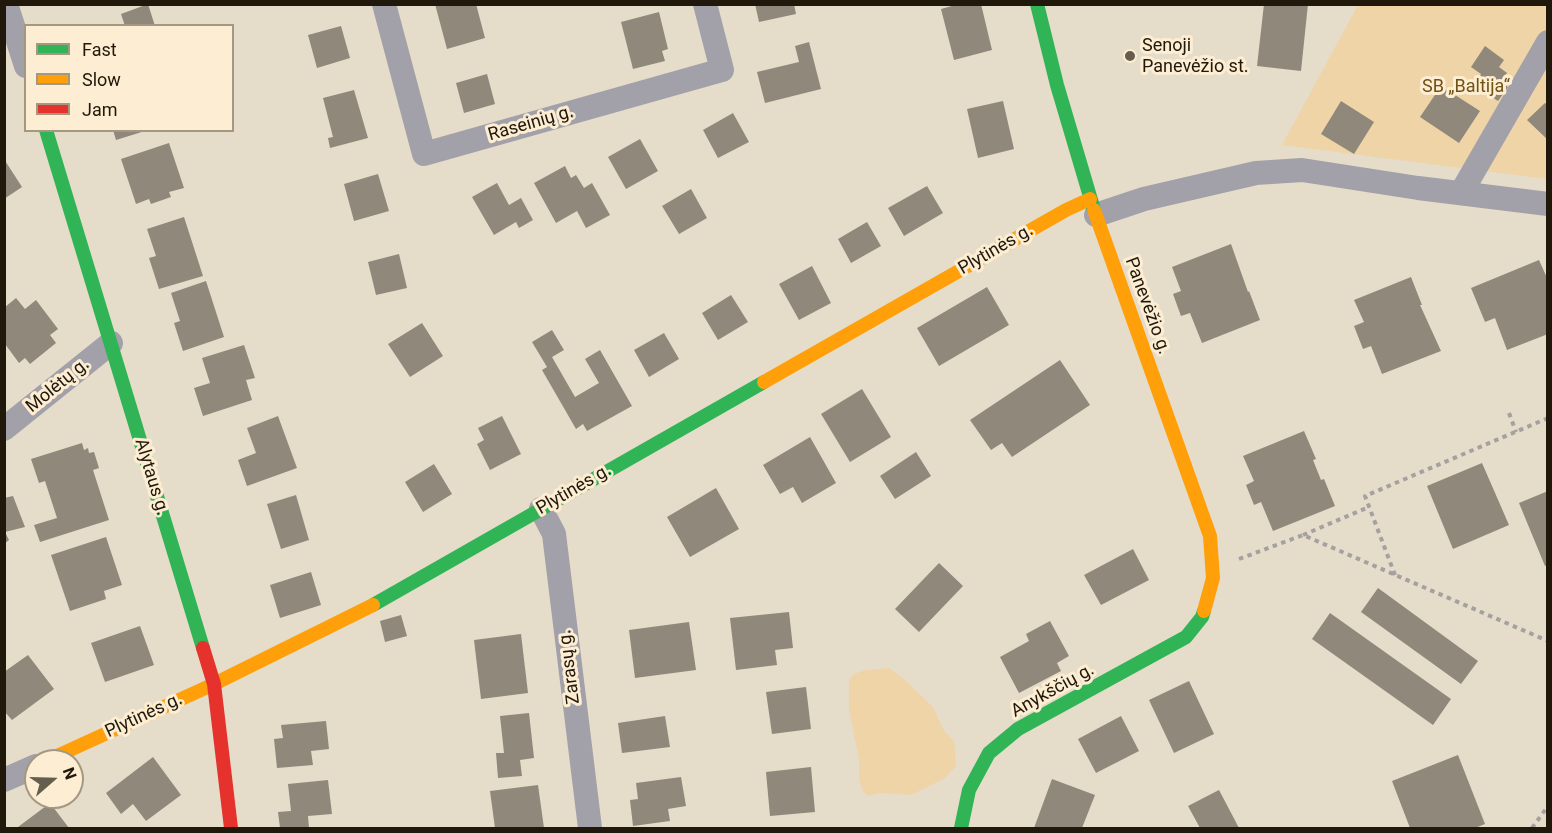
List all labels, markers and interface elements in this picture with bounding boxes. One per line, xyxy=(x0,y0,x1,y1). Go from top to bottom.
legend xyxy=(24,24,234,132)
place label: Senoji Panevėžio st. xyxy=(1142,35,1249,78)
text: Fast xyxy=(82,39,117,60)
marker: Senoji Panevėžio st. xyxy=(1123,49,1137,63)
text: Slow xyxy=(82,69,121,90)
park label: SB „Baltija“ xyxy=(1422,76,1510,98)
text: Jam xyxy=(82,99,118,120)
street label: Raseinių g. xyxy=(486,102,576,146)
street label: Plytinės g. xyxy=(955,220,1037,280)
street label: Panevėžio g. xyxy=(1120,255,1174,357)
street label: Molėtų g. xyxy=(22,354,94,418)
street label: Alytaus g. xyxy=(129,436,173,518)
street label: Plytinės g. xyxy=(533,460,615,520)
street label: Zarasų g. xyxy=(555,629,585,705)
street label: Anykščių g. xyxy=(1008,659,1098,723)
street label: Plytinės g. xyxy=(102,689,186,743)
north arrow xyxy=(24,749,84,809)
text: N xyxy=(59,765,80,782)

